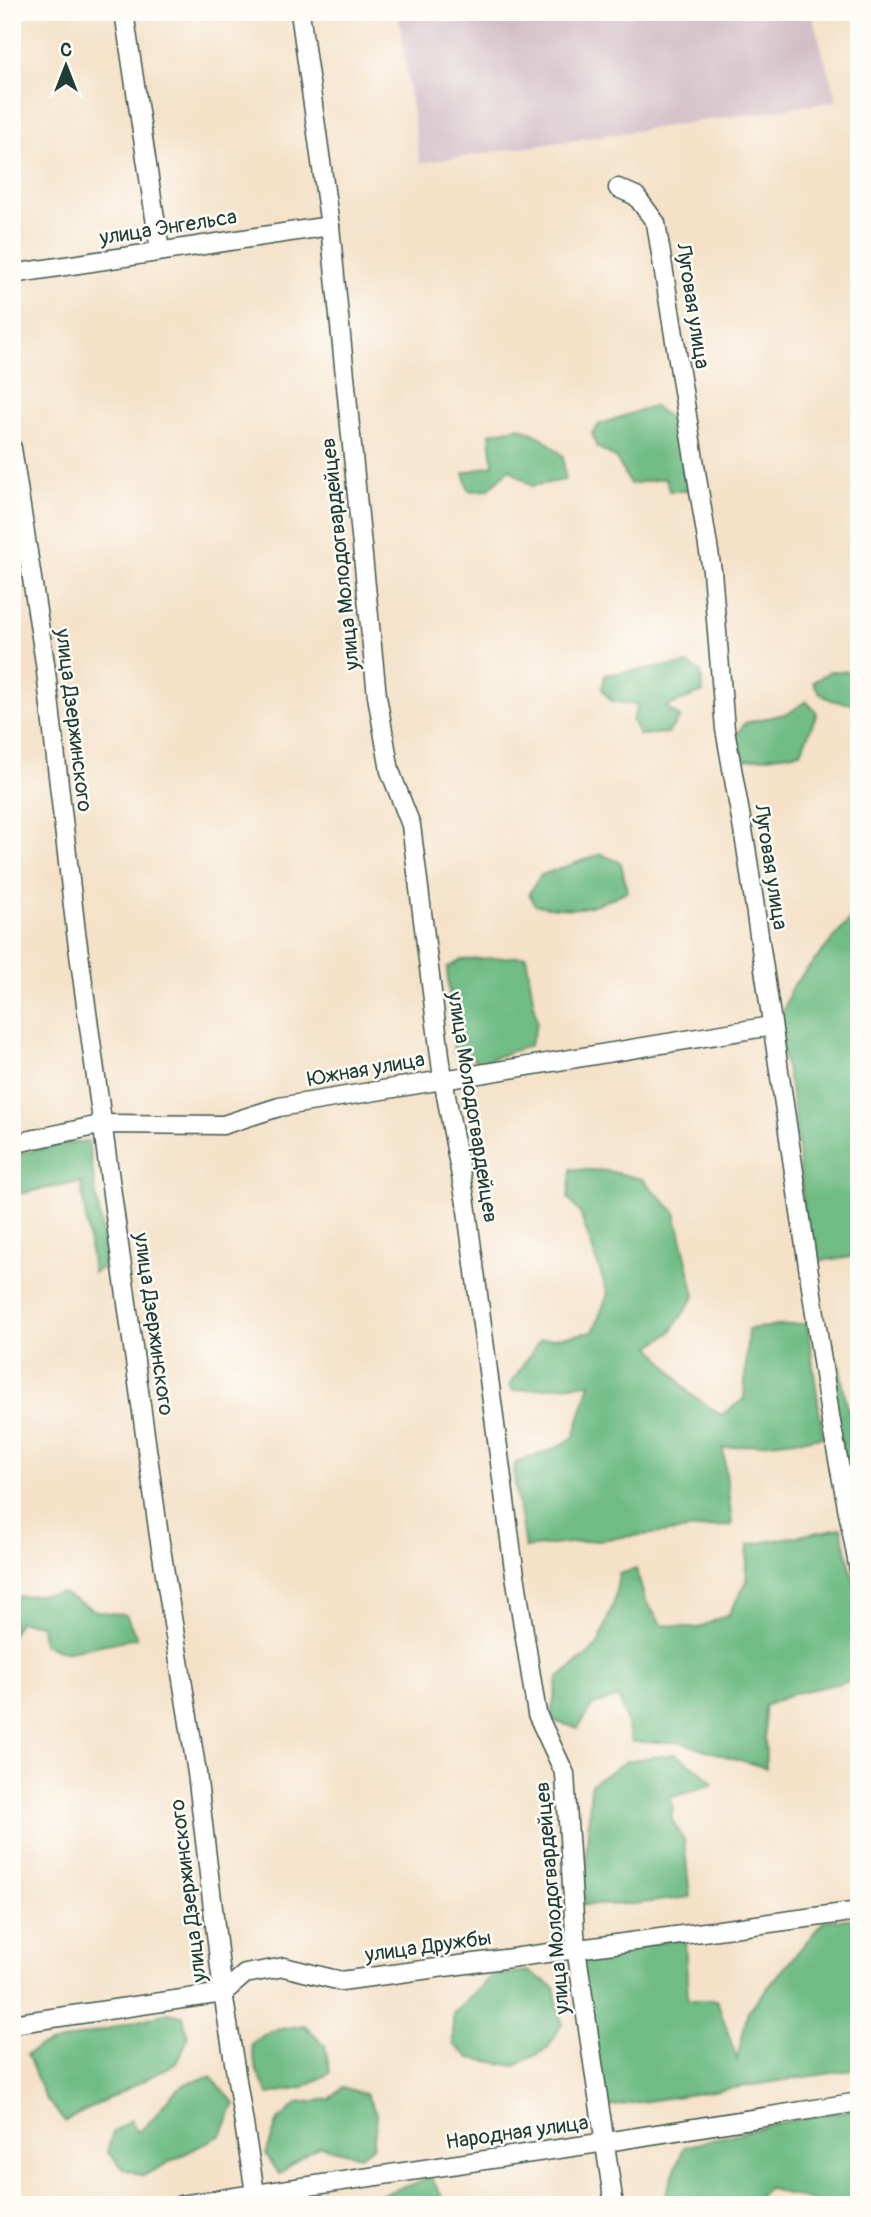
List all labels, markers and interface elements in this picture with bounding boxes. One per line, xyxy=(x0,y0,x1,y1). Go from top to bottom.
north arrow xyxy=(32,32,102,102)
text: С xyxy=(60,38,72,62)
street label: улица Энгельса xyxy=(97,203,239,252)
street label: Луговая улица xyxy=(669,240,716,371)
street label: улица Молодогвардейцев xyxy=(315,436,366,672)
street label: улица Дзержинского xyxy=(49,626,98,813)
street label: Луговая улица xyxy=(747,801,794,932)
street label: улица Молодогвардейцев xyxy=(441,989,504,1225)
street label: Южная улица xyxy=(305,1046,427,1093)
street label: улица Дзержинского xyxy=(127,1230,180,1417)
street label: улица Молодогвардейцев xyxy=(529,1780,576,2016)
street label: улица Дзержинского xyxy=(164,1798,213,1985)
street label: улица Дружбы xyxy=(362,1924,493,1969)
street label: Народная улица xyxy=(444,2109,590,2156)

